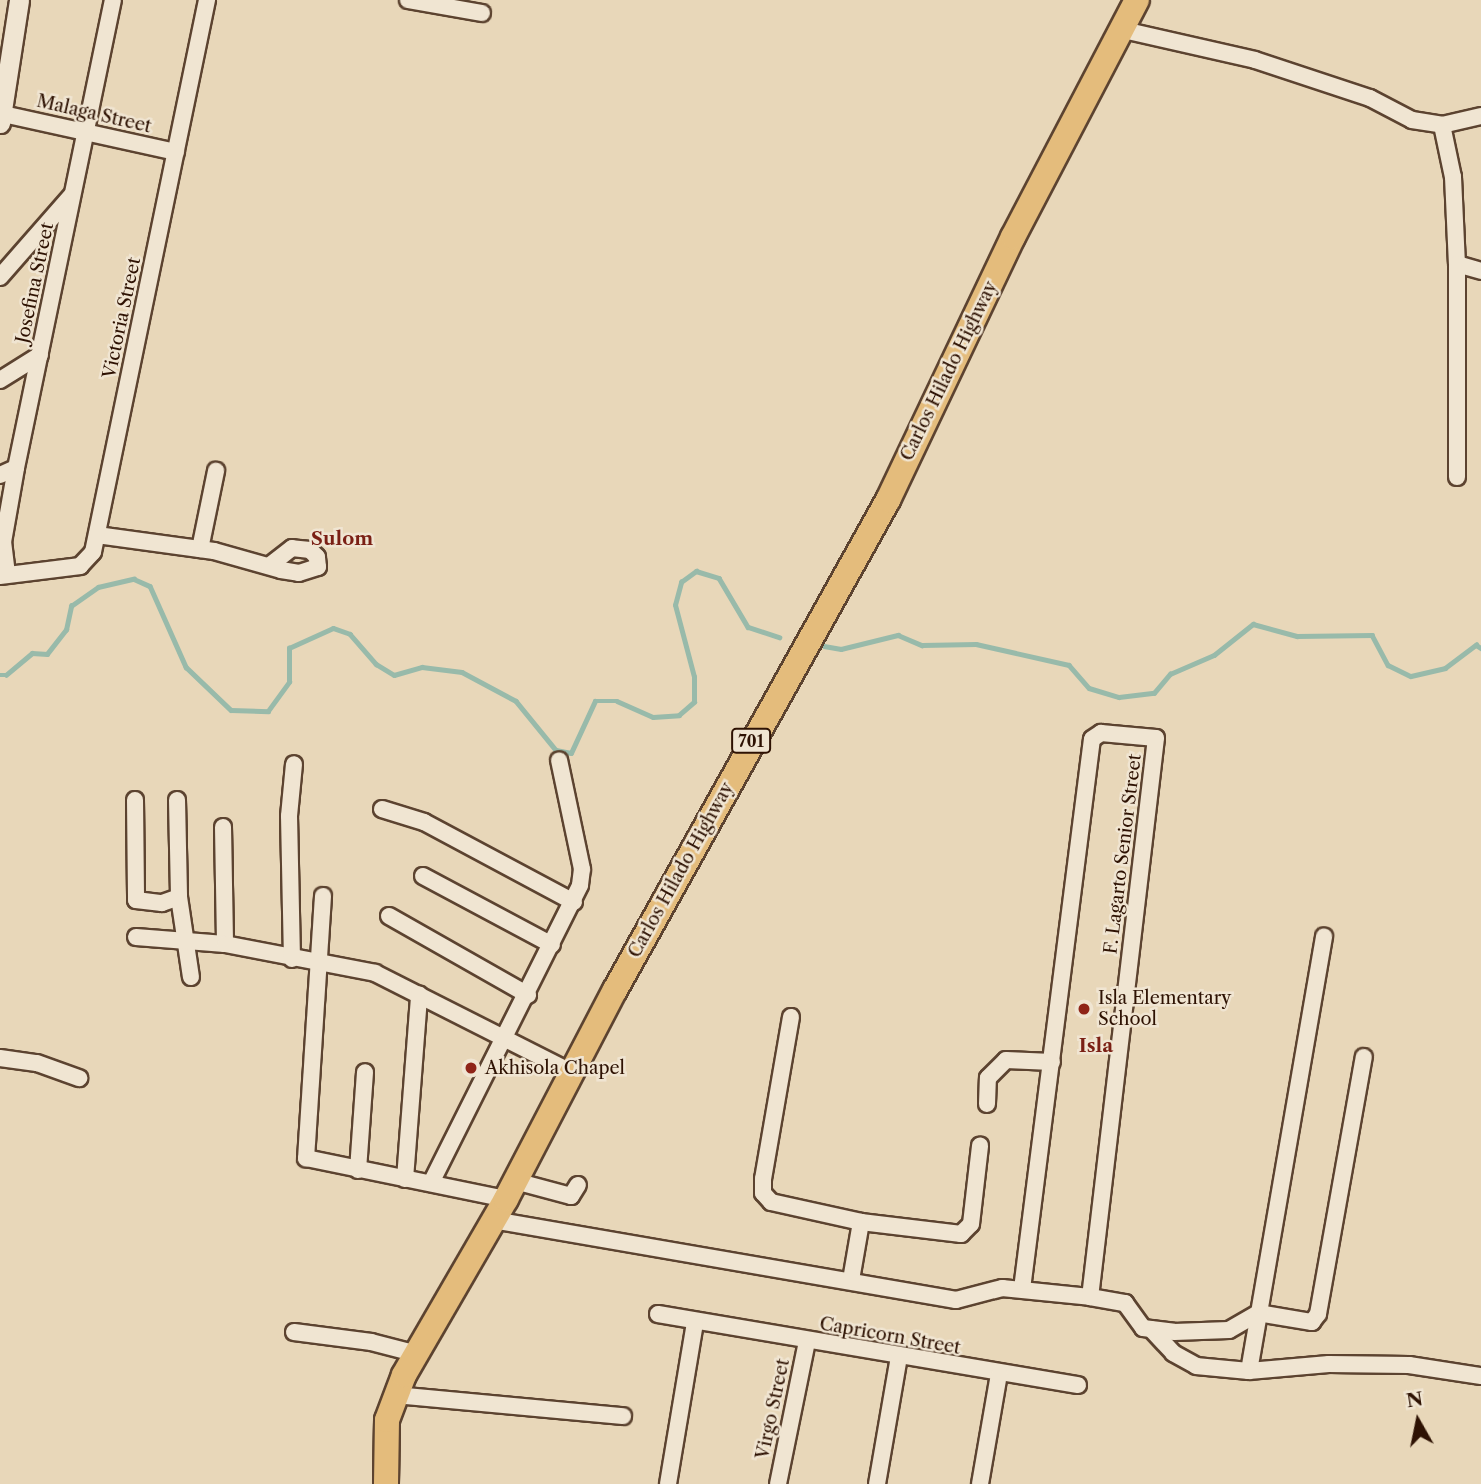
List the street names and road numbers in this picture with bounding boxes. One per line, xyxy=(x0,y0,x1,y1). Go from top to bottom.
street label: Malaga Street xyxy=(35,90,153,138)
street label: Josefina Street xyxy=(12,221,58,345)
street label: Victoria Street xyxy=(99,255,145,381)
street label: Carlos Hilado Highway xyxy=(896,278,1002,464)
road number: 701 xyxy=(730,728,772,754)
street label: F. Lagarto Senior Street xyxy=(1100,753,1146,955)
street label: Carlos Hilado Highway xyxy=(624,779,738,961)
street label: Capricorn Street xyxy=(818,1313,962,1359)
street label: Virgo Street xyxy=(752,1357,794,1461)

